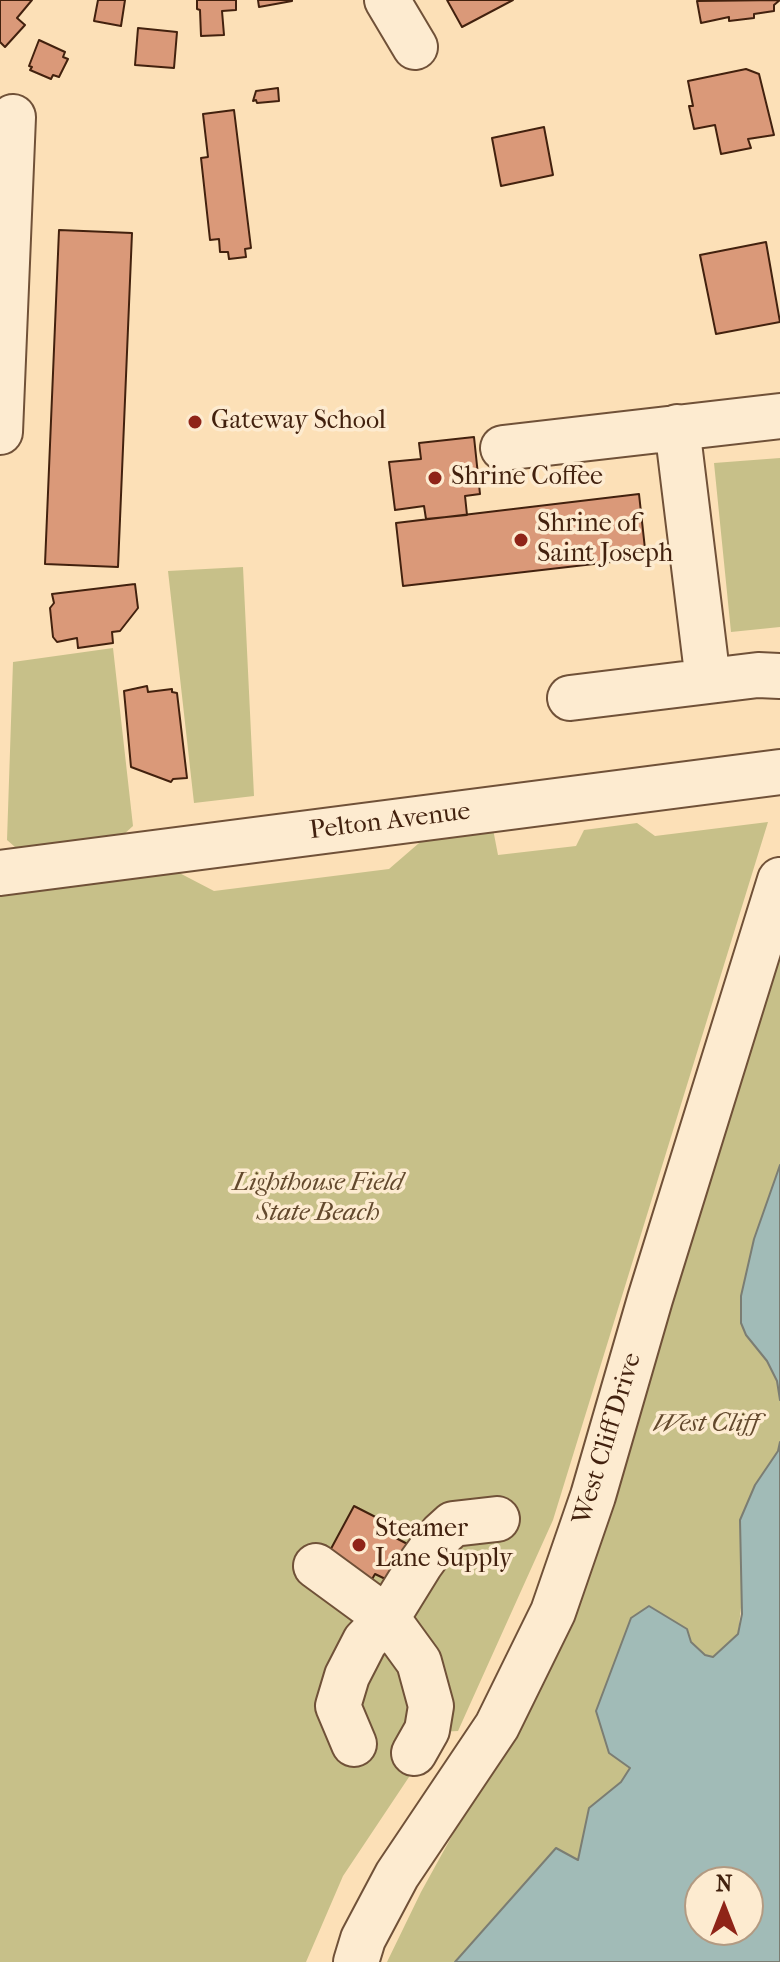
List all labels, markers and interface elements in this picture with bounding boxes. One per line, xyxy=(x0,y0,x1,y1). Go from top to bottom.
place label: Gateway School xyxy=(211,406,386,438)
marker: Gateway School xyxy=(186,413,204,431)
place label: Shrine Coffee xyxy=(451,462,603,494)
marker: Shrine Coffee xyxy=(426,469,444,487)
place label: Shrine of Saint Joseph xyxy=(537,509,673,570)
marker: Shrine of Saint Joseph xyxy=(512,531,530,549)
street label: Pelton Avenue xyxy=(308,797,472,847)
park label: Lighthouse Field State Beach xyxy=(233,1168,403,1230)
street label: West Cliff Drive xyxy=(567,1349,649,1529)
park label: West Cliff xyxy=(653,1409,759,1441)
place label: Steamer Lane Supply xyxy=(375,1514,513,1576)
marker: Steamer Lane Supply xyxy=(350,1536,368,1554)
north arrow xyxy=(684,1866,764,1946)
text: N xyxy=(716,1871,732,1897)

